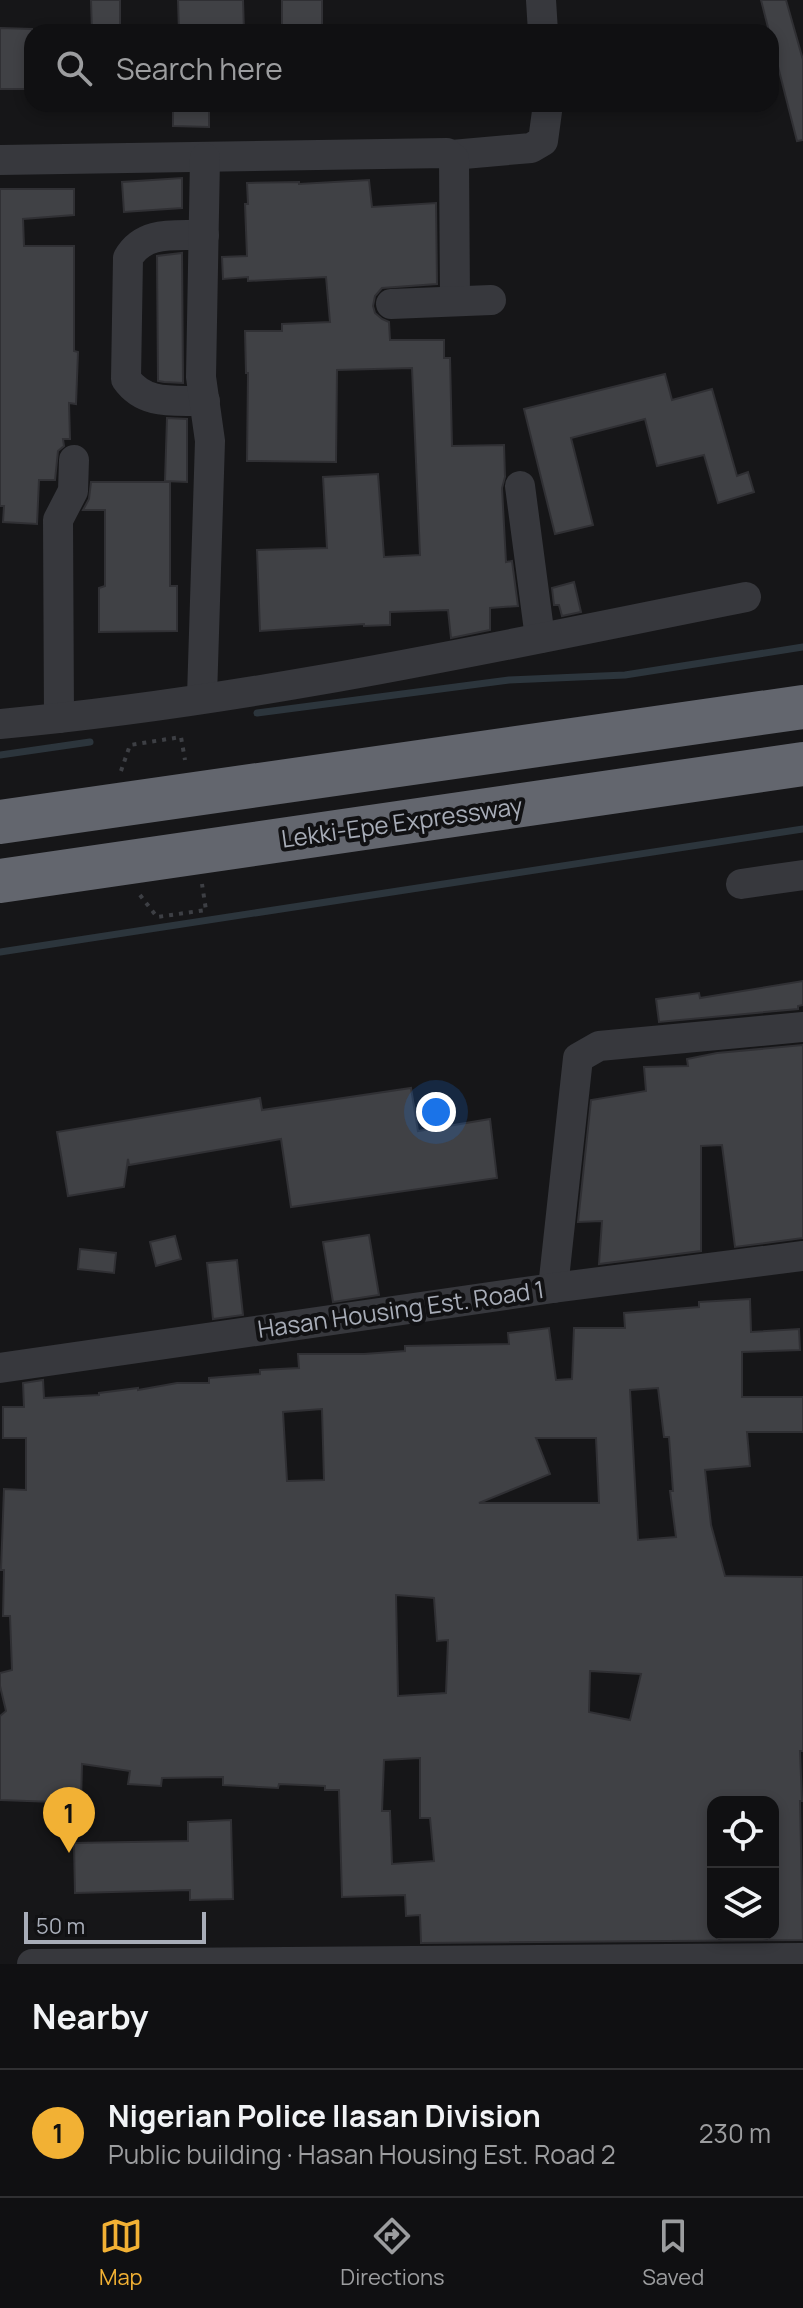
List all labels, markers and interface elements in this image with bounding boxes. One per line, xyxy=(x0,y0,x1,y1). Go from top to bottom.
search box xyxy=(24,24,779,112)
icon: search xyxy=(52,46,96,90)
text: Search here xyxy=(116,48,283,89)
street label: Lekki-Epe Expressway xyxy=(279,788,525,855)
your location xyxy=(416,1092,456,1132)
street label: Hasan Housing Est. Road 1 xyxy=(255,1272,546,1345)
pin: 1 xyxy=(43,1787,95,1853)
map controls xyxy=(707,1796,779,1940)
button: locate xyxy=(707,1796,779,1868)
button: layers xyxy=(707,1868,779,1940)
scale bar xyxy=(24,1908,206,1944)
text: 50 m xyxy=(36,1911,85,1941)
text: Nearby xyxy=(32,1993,148,2039)
text: Nigerian Police Ilasan Division xyxy=(108,2095,541,2136)
text: 1 xyxy=(52,2115,64,2151)
text: 230 m xyxy=(699,2115,771,2151)
text: Public building · Hasan Housing Est. Road 2 xyxy=(108,2136,616,2172)
tab: Map xyxy=(99,2214,143,2292)
tab: Directions xyxy=(340,2214,445,2292)
tab: Saved xyxy=(642,2214,704,2292)

